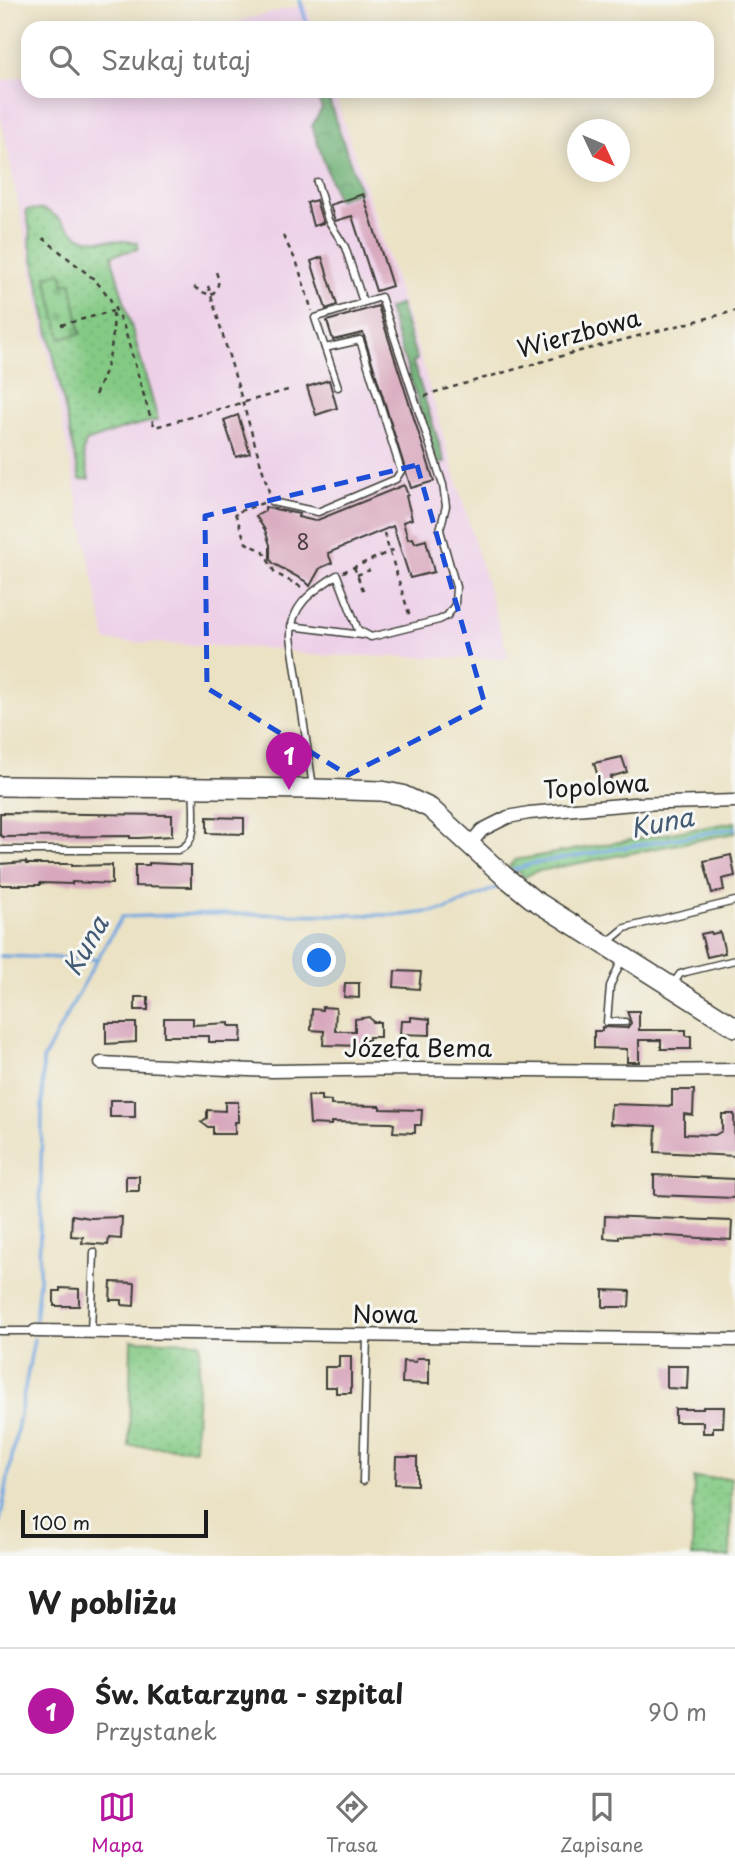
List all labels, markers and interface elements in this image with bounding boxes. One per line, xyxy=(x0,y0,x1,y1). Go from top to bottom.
search box xyxy=(21,21,714,98)
text: Szukaj tutaj xyxy=(101,40,251,79)
icon: search xyxy=(45,41,83,79)
north arrow xyxy=(567,119,630,182)
street label: Wierzbowa xyxy=(513,298,644,366)
house number: 8 xyxy=(296,525,310,557)
pin: 1 xyxy=(266,732,312,790)
street label: Topolowa xyxy=(542,763,650,807)
water label: Kuna xyxy=(627,796,697,847)
water label: Kuna xyxy=(52,907,118,982)
your location xyxy=(302,943,336,977)
street label: Józefa Bema xyxy=(344,1029,492,1065)
street label: Nowa xyxy=(352,1295,418,1331)
scale bar xyxy=(21,1507,208,1539)
text: 100 m xyxy=(32,1508,90,1536)
text: W pobliżu xyxy=(28,1579,177,1624)
text: Św. Katarzyna - szpital xyxy=(95,1674,403,1713)
text: 1 xyxy=(46,1694,57,1729)
text: 90 m xyxy=(648,1694,707,1729)
text: Przystanek xyxy=(95,1713,217,1748)
tab: Mapa xyxy=(91,1788,144,1858)
tab: Trasa xyxy=(326,1788,378,1858)
tab: Zapisane xyxy=(560,1788,644,1858)

